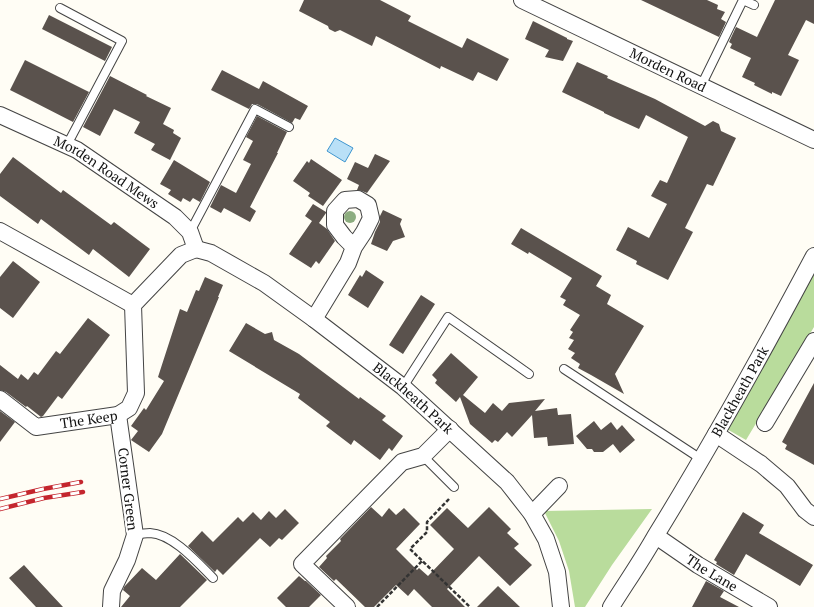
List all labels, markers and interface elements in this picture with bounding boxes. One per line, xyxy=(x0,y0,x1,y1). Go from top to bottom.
street label: Morden Road xyxy=(627,43,710,96)
street label: Morden Road Mews xyxy=(51,131,163,212)
street label: Blackheath Park xyxy=(706,342,773,440)
street label: Blackheath Park xyxy=(369,358,459,438)
street label: The Keep xyxy=(59,405,119,432)
street label: Corner Green xyxy=(114,446,143,532)
street label: The Lane xyxy=(682,550,742,596)

